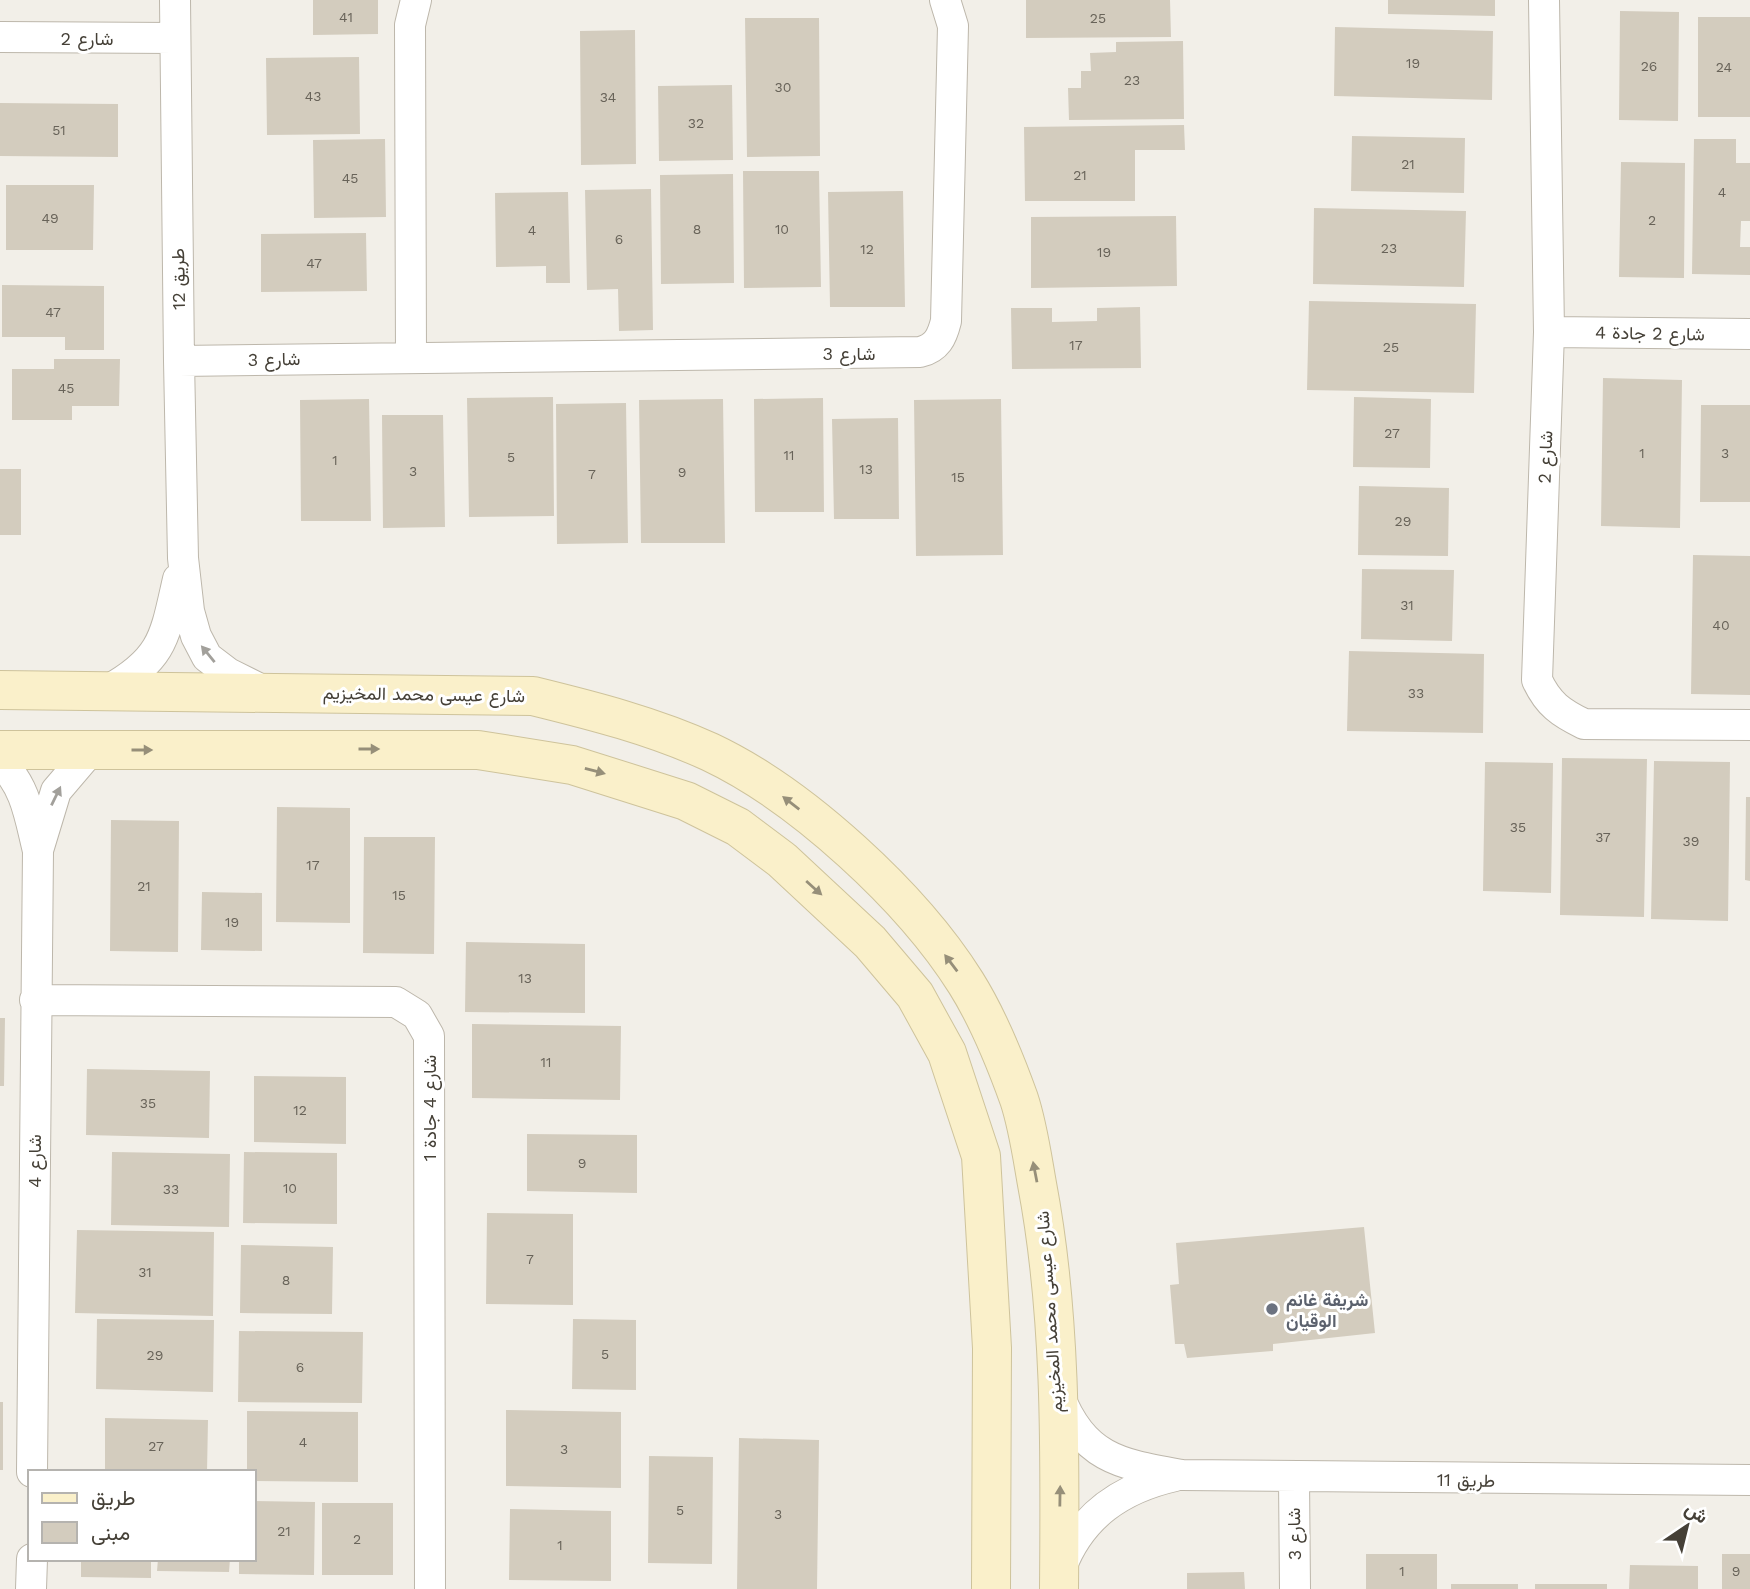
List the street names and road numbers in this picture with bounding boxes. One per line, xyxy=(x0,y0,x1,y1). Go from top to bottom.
street label: شارع 2 xyxy=(61,28,113,51)
street label: طريق 12 xyxy=(167,248,190,310)
street label: شارع 2 جادة 4 xyxy=(1595,322,1705,346)
street label: شارع 3 xyxy=(823,343,875,366)
street label: شارع 3 xyxy=(247,348,301,372)
street label: شارع 2 xyxy=(1534,430,1558,484)
street label: شارع عيسى محمد المخيزيم xyxy=(323,682,525,708)
street label: شارع 4 جادة 1 xyxy=(419,1055,442,1161)
street label: شارع 4 xyxy=(24,1134,47,1188)
street label: شارع عيسى محمد المخيزيم xyxy=(1031,1210,1069,1414)
street label: طريق 11 xyxy=(1437,1469,1495,1492)
street label: شارع 3 xyxy=(1283,1507,1307,1561)

